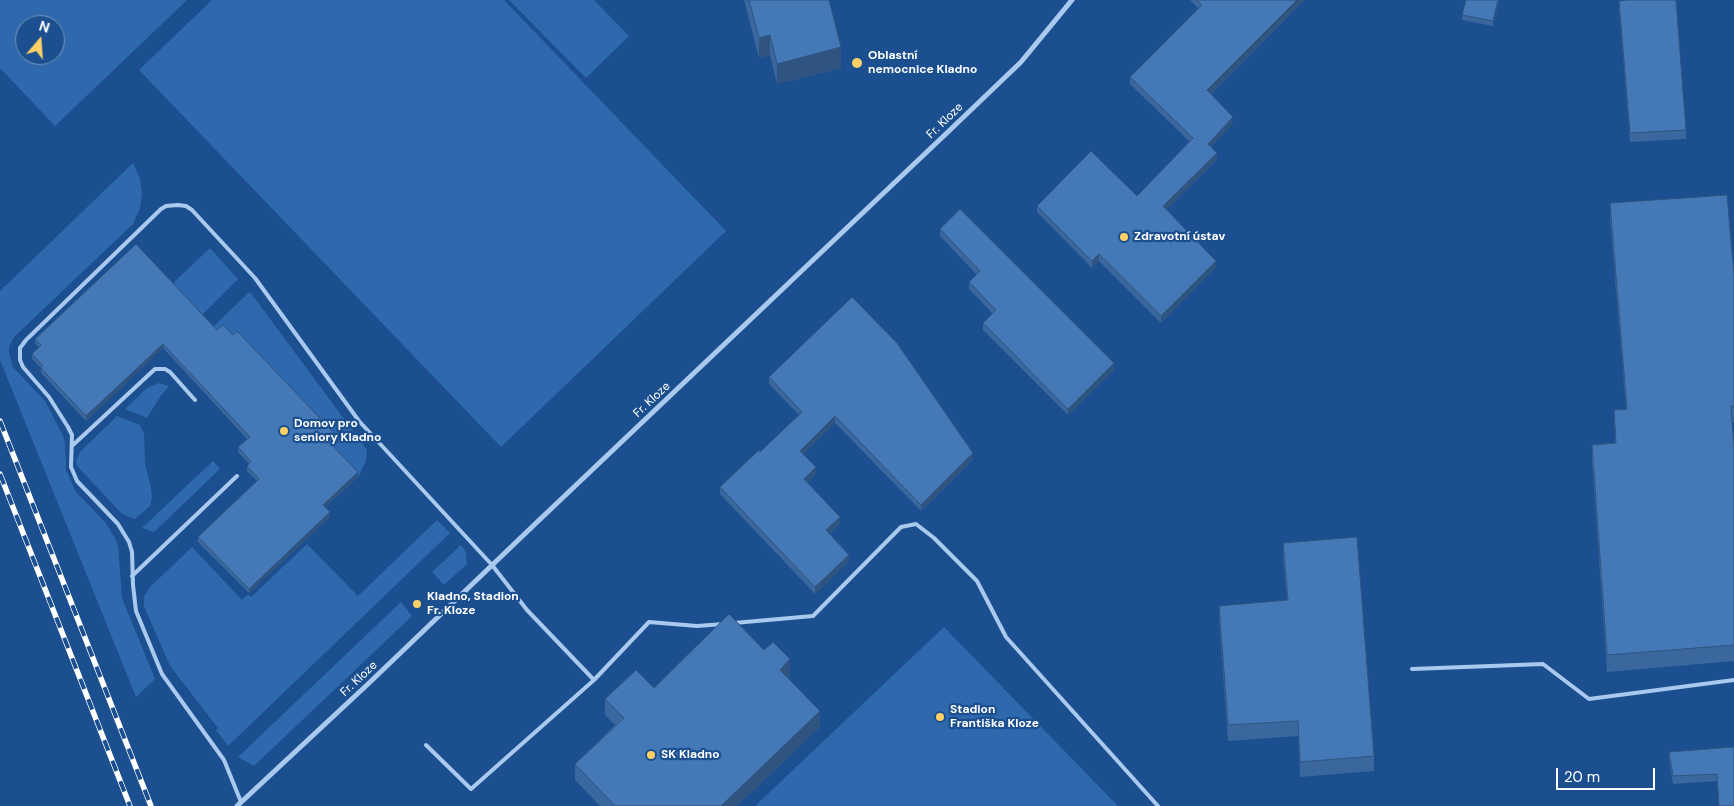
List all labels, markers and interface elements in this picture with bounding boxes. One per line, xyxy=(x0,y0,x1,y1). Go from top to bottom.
north arrow xyxy=(15,15,65,65)
text: N xyxy=(37,17,52,37)
place label: Oblastní nemocnice Kladno xyxy=(868,49,977,77)
marker: Oblastní nemocnice Kladno xyxy=(850,56,864,70)
street label: Fr. Kloze xyxy=(924,100,966,142)
place label: Zdravotní ústav xyxy=(1134,230,1225,244)
marker: Zdravotní ústav xyxy=(1118,231,1130,243)
street label: Fr. Kloze xyxy=(631,379,673,421)
place label: Domov pro seniory Kladno xyxy=(294,417,381,445)
marker: Domov pro seniory Kladno xyxy=(278,425,290,437)
place label: Kladno, Stadion Fr. Kloze xyxy=(427,590,519,618)
marker: Kladno, Stadion Fr. Kloze xyxy=(411,598,423,610)
street label: Fr. Kloze xyxy=(338,658,380,700)
place label: Stadion Františka Kloze xyxy=(950,703,1039,731)
marker: Stadion Františka Kloze xyxy=(934,711,946,723)
place label: SK Kladno xyxy=(661,748,720,762)
marker: SK Kladno xyxy=(645,749,657,761)
scale bar xyxy=(1559,758,1658,790)
text: 20 m xyxy=(1564,767,1600,787)

